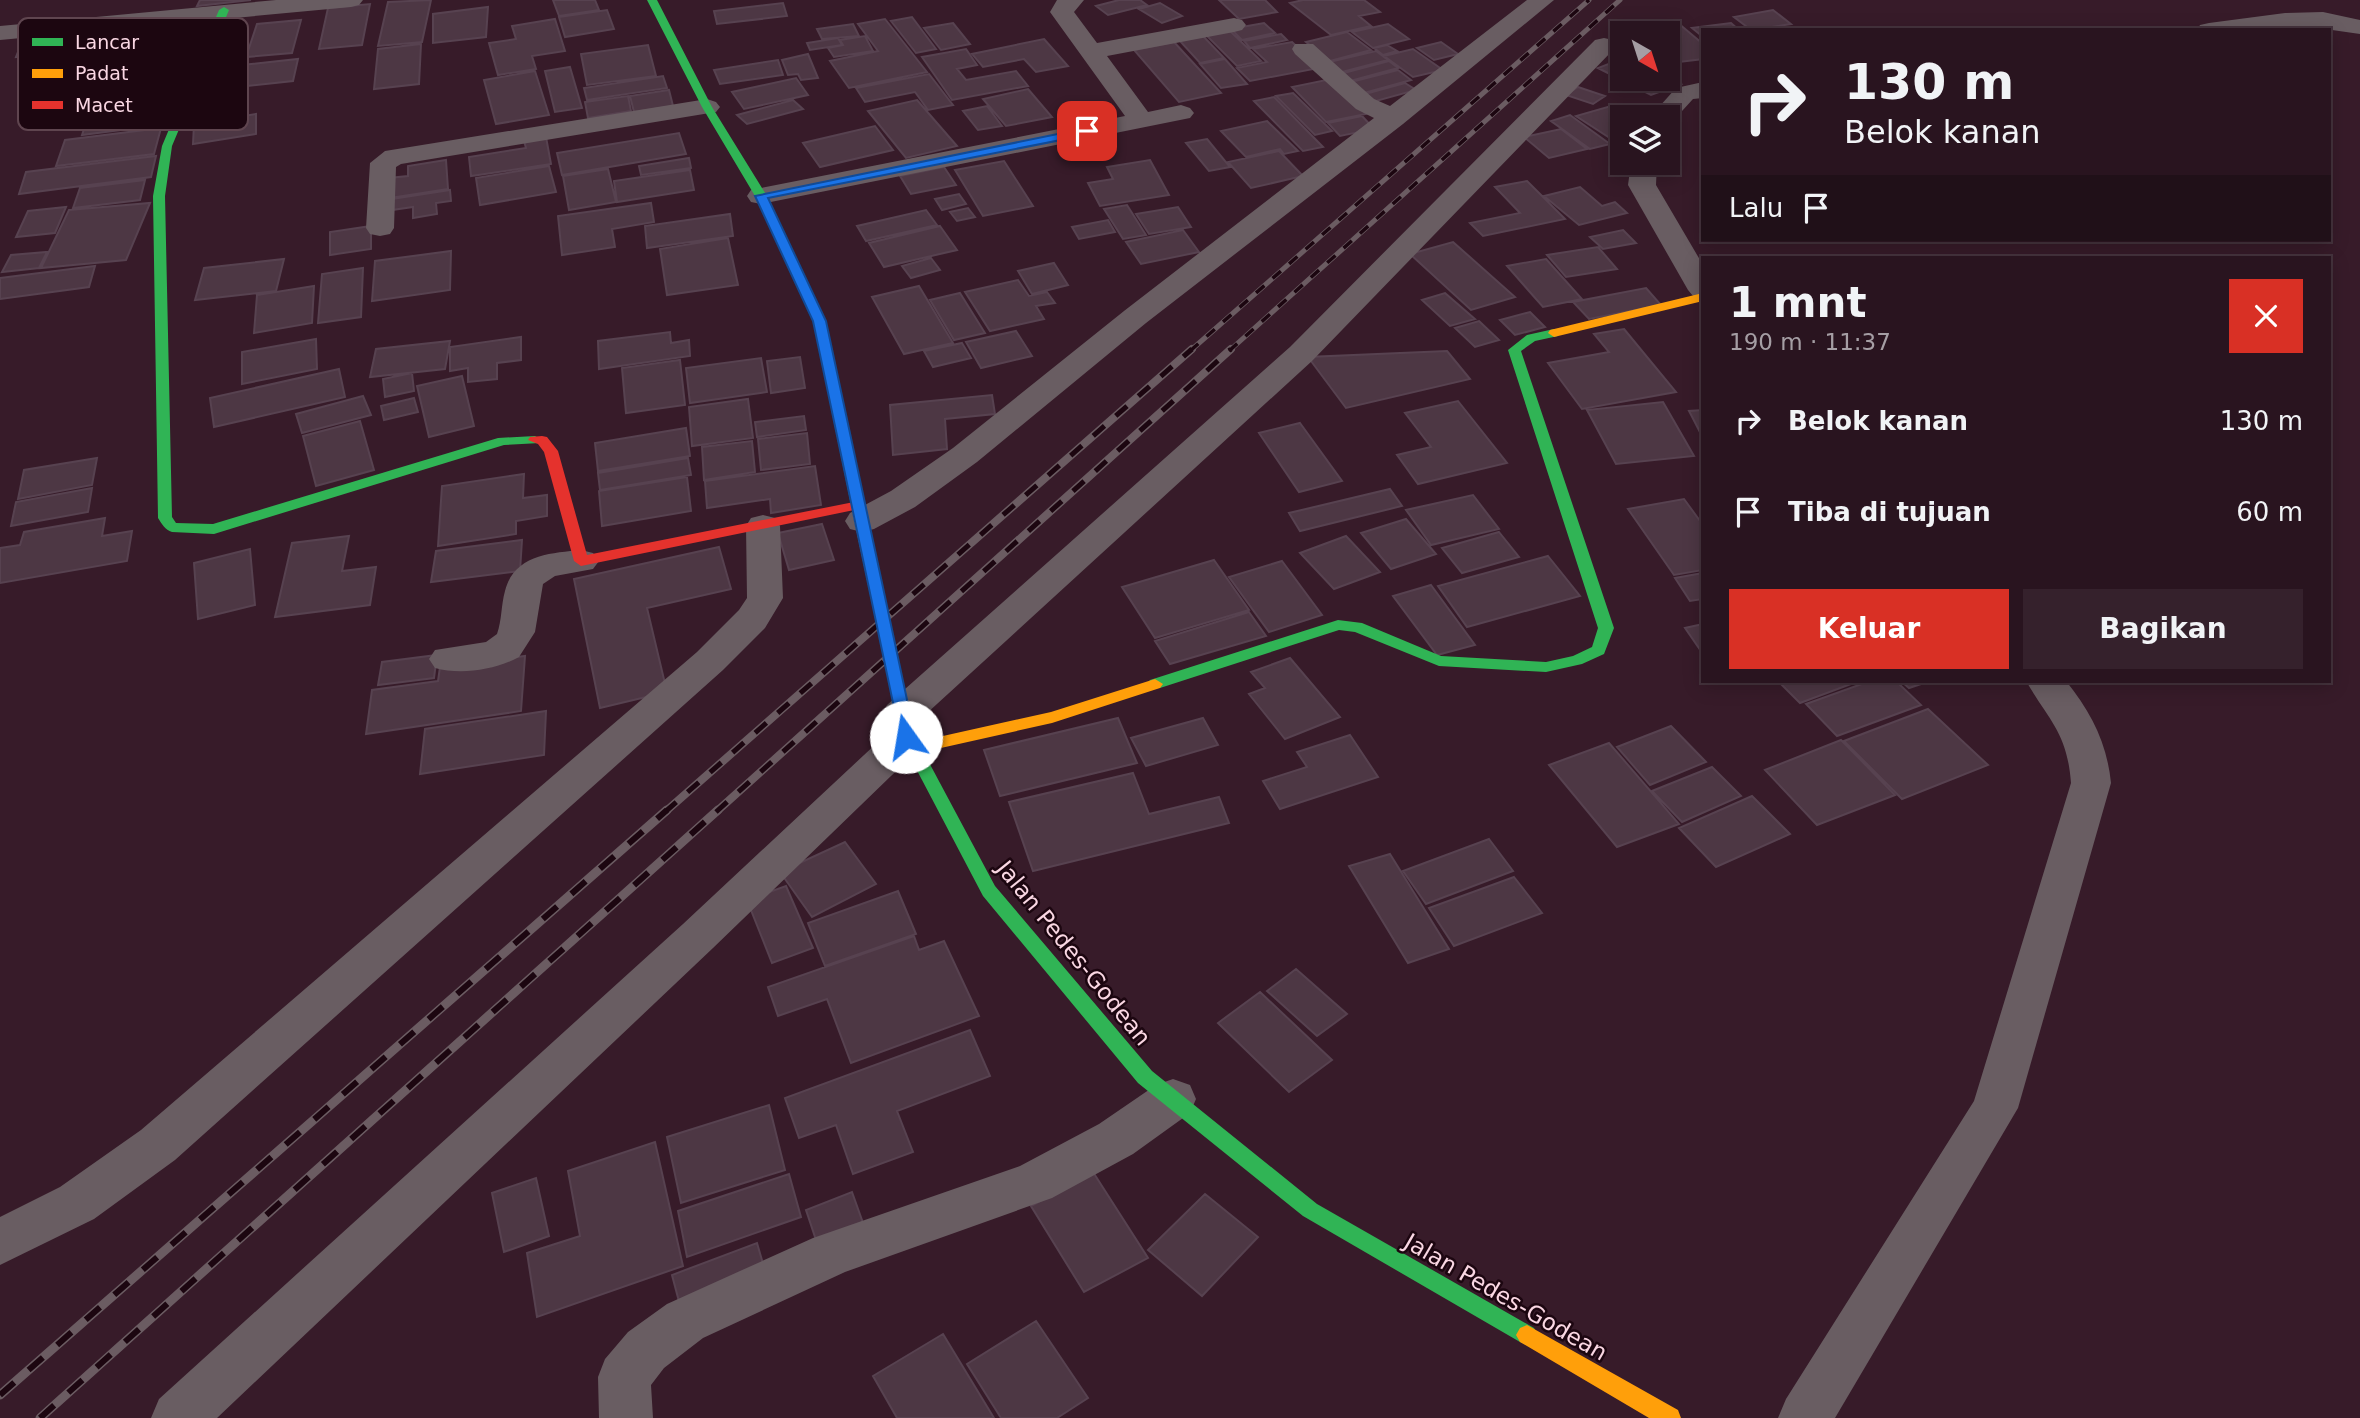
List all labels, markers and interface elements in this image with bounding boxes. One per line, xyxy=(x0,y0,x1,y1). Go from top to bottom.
legend xyxy=(18,18,248,130)
north arrow xyxy=(1610,21,1680,91)
map controls xyxy=(1610,21,1680,175)
text: Lancar xyxy=(75,31,139,53)
text: 130 m xyxy=(1844,54,2014,111)
icon: right xyxy=(1729,56,1820,147)
text: Padat xyxy=(75,62,128,84)
text: Macet xyxy=(75,94,133,116)
pin xyxy=(1057,101,1117,161)
button: layers xyxy=(1610,105,1680,175)
icon: arrive xyxy=(1068,112,1106,150)
text: Belok kanan xyxy=(1844,113,2041,151)
icon: arrive xyxy=(1797,189,1835,227)
text: Lalu xyxy=(1729,193,1783,223)
text: 1 mnt xyxy=(1729,278,1867,327)
button: close xyxy=(2229,279,2303,353)
text: 190 m · 11:37 xyxy=(1729,329,1891,355)
icon: right xyxy=(1729,402,1767,440)
text: Belok kanan xyxy=(1788,406,1968,436)
text: 130 m xyxy=(2220,406,2303,436)
icon: arrive xyxy=(1729,493,1767,531)
text: Tiba di tujuan xyxy=(1788,497,1991,527)
text: 60 m xyxy=(2236,497,2303,527)
button: Keluar xyxy=(1729,589,2009,669)
button: Bagikan xyxy=(2023,589,2303,669)
position arrow xyxy=(869,700,943,774)
street label: Jalan Pedes-Godean xyxy=(990,854,1156,1050)
street label: Jalan Pedes-Godean xyxy=(1398,1227,1612,1366)

